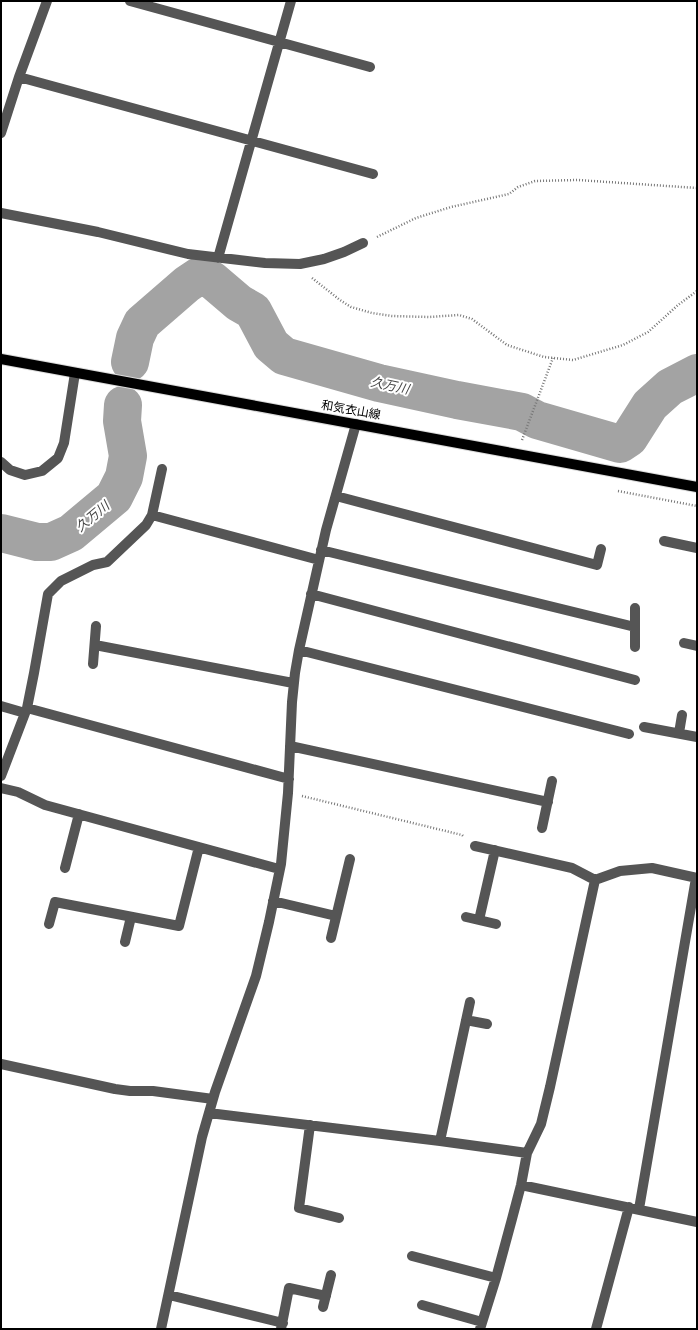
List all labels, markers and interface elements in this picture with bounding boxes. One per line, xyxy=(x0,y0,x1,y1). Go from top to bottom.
water label: 久万川 xyxy=(369,373,413,398)
street label: 和気衣山線 xyxy=(320,397,382,422)
water label: 久万川 xyxy=(72,496,114,535)

